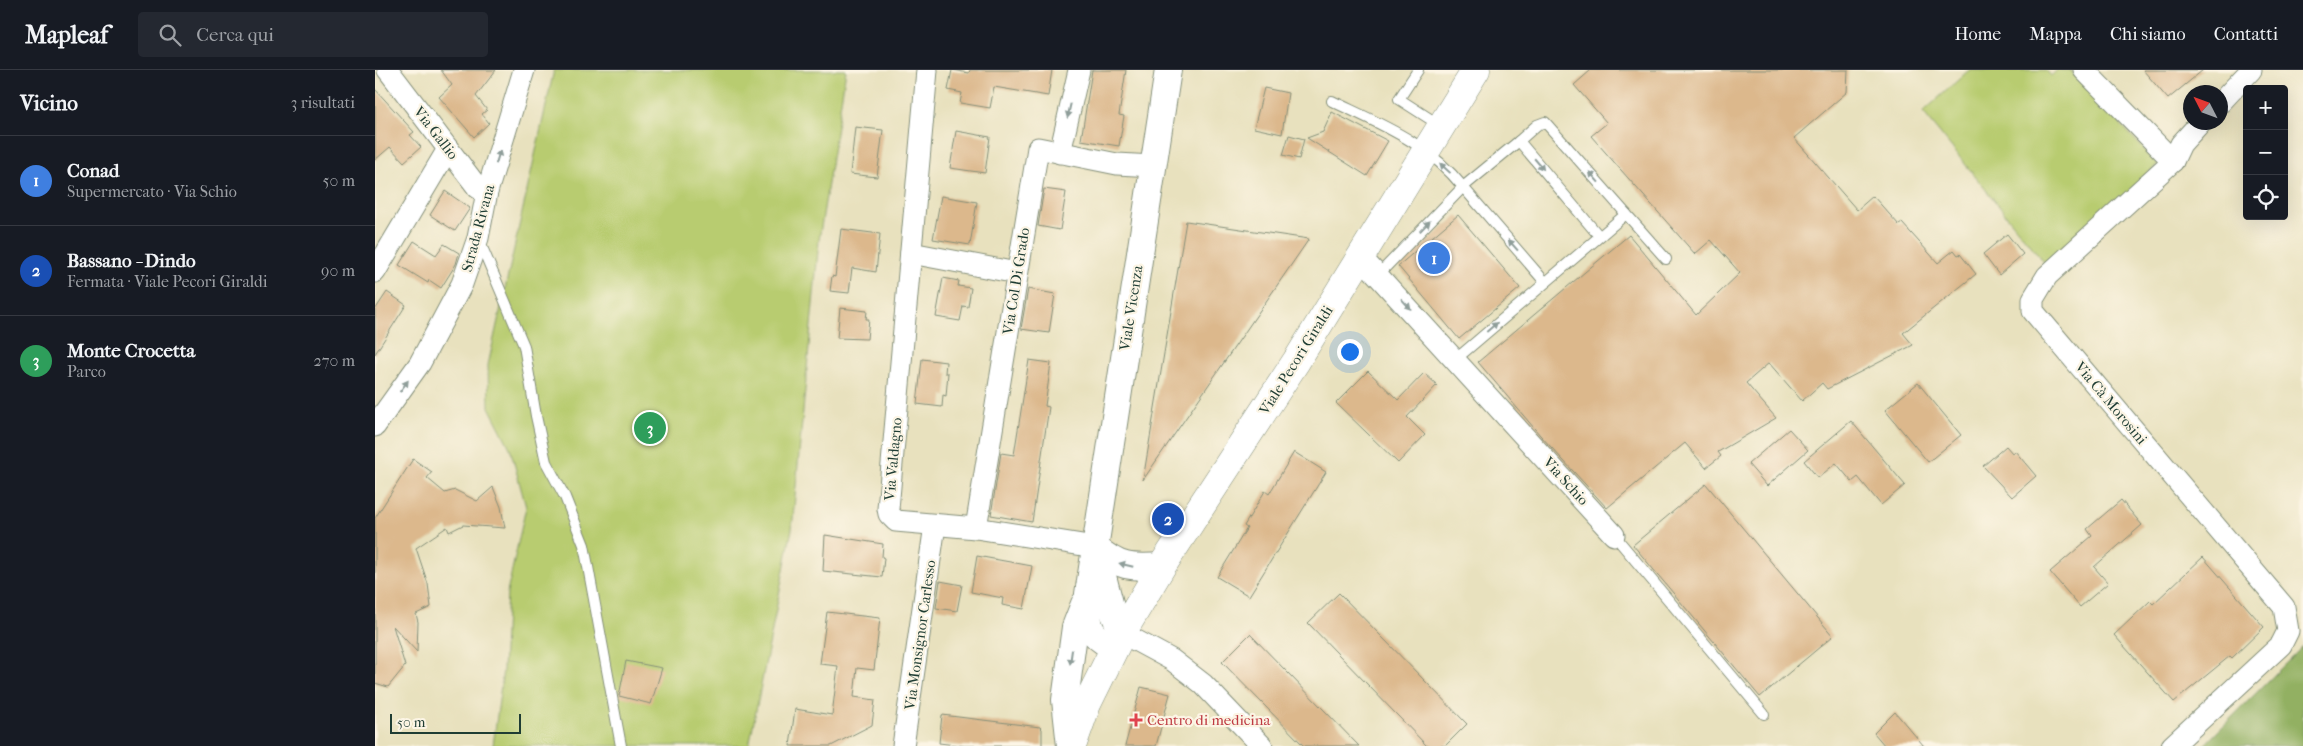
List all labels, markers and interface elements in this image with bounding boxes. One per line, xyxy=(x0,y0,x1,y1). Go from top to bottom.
search box xyxy=(138,12,488,57)
text: Mapleaf xyxy=(25,21,108,49)
icon: search xyxy=(156,21,184,49)
text: Cerca qui xyxy=(196,24,274,46)
text: Home xyxy=(1954,24,2001,45)
text: Mappa xyxy=(2029,24,2082,45)
text: Chi siamo xyxy=(2110,24,2186,45)
text: Contatti xyxy=(2214,24,2278,45)
north arrow xyxy=(2183,85,2228,130)
map controls xyxy=(2243,85,2288,220)
button: + xyxy=(2243,85,2288,130)
text: Vicino xyxy=(20,91,78,115)
text: 3 risultati xyxy=(291,93,355,112)
street label: Via Gallio xyxy=(409,102,462,163)
one-way arrow xyxy=(1065,104,1073,120)
button: − xyxy=(2243,130,2288,175)
one-way arrow xyxy=(494,150,502,165)
one-way arrow xyxy=(1533,158,1544,171)
text: Conad xyxy=(67,160,119,182)
one-way arrow xyxy=(1439,162,1451,174)
text: 1 xyxy=(33,171,39,190)
text: 50 m xyxy=(323,171,355,190)
one-way arrow xyxy=(1588,171,1599,184)
button: locate xyxy=(2243,175,2288,220)
street label: Strada Rivana xyxy=(458,181,499,274)
text: Supermercato · Via Schio xyxy=(67,182,237,201)
one-way arrow xyxy=(1419,221,1431,233)
street label: Via Col Di Grado xyxy=(999,226,1033,337)
pin: 1 xyxy=(1418,239,1450,277)
one-way arrow xyxy=(1508,239,1519,251)
text: Bassano - Dindo xyxy=(67,250,196,272)
text: 2 xyxy=(32,261,40,280)
text: 90 m xyxy=(321,261,355,280)
street label: Viale Vicenza xyxy=(1115,263,1147,353)
text: Fermata · Viale Pecori Giraldi xyxy=(67,272,268,291)
one-way arrow xyxy=(1400,297,1412,309)
street label: Viale Pecori Giraldi xyxy=(1255,302,1337,419)
one-way arrow xyxy=(1486,321,1498,333)
your location xyxy=(1337,339,1363,365)
text: Monte Crocetta xyxy=(67,340,195,362)
text: 3 xyxy=(33,351,39,370)
text: 270 m xyxy=(314,351,355,370)
street label: Via Cà Morosini xyxy=(2070,357,2151,449)
text: Parco xyxy=(67,362,106,381)
one-way arrow xyxy=(398,380,409,393)
pin: 3 xyxy=(634,409,666,447)
street label: Via Valdagno xyxy=(880,416,906,502)
street label: Via Schio xyxy=(1539,452,1593,509)
pin: 2 xyxy=(1152,500,1184,538)
street label: Via Monsignor Carlesso xyxy=(900,558,939,712)
one-way arrow xyxy=(1118,560,1133,568)
one-way arrow xyxy=(1067,650,1075,666)
scale bar xyxy=(390,711,521,734)
place label: Centro di medicina xyxy=(1147,711,1271,729)
marker: Centro di medicina xyxy=(1129,713,1143,727)
text: 50 m xyxy=(397,714,425,731)

